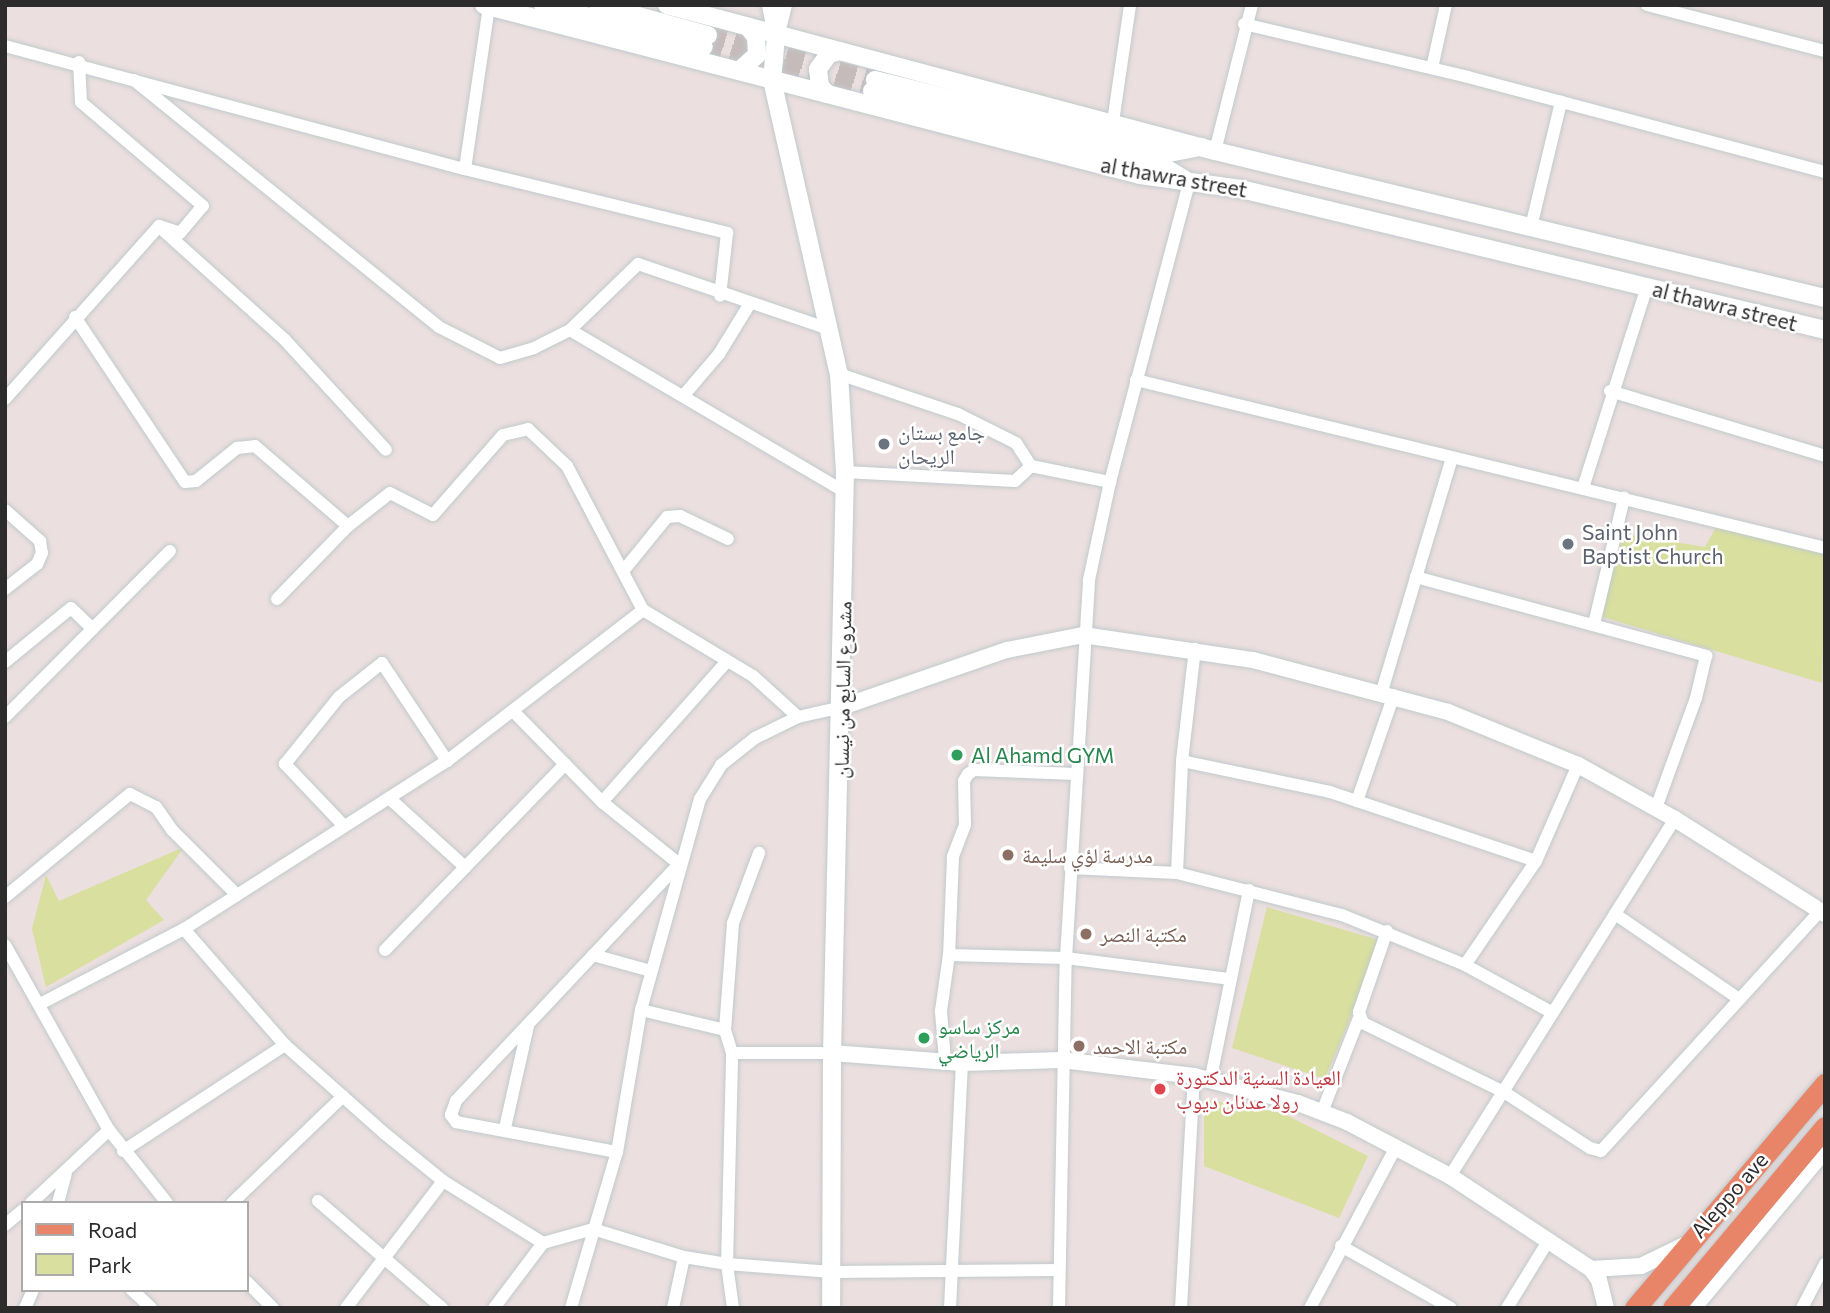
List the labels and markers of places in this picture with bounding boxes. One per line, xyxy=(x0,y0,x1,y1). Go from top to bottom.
place label: جامع بستان الريحان xyxy=(898,419,985,469)
marker: جامع بستان الريحان xyxy=(876,436,892,452)
place label: Saint John Baptist Church xyxy=(1582,519,1724,569)
marker: Saint John Baptist Church xyxy=(1560,536,1576,552)
place label: Al Ahamd GYM xyxy=(971,742,1114,768)
marker: Al Ahamd GYM xyxy=(949,747,965,763)
place label: مدرسة لؤي سليمة xyxy=(1022,842,1153,868)
marker: مدرسة لؤي سليمة xyxy=(1000,847,1016,863)
place label: مكتبة النصر xyxy=(1100,921,1187,947)
marker: مكتبة النصر xyxy=(1078,926,1094,942)
place label: مركز ساسو الرياضي xyxy=(938,1013,1020,1063)
marker: مركز ساسو الرياضي xyxy=(916,1030,932,1046)
place label: مكتبة الاحمد xyxy=(1093,1033,1187,1059)
marker: مكتبة الاحمد xyxy=(1071,1038,1087,1054)
place label: العيادة السنية الدكتورة رولا عدنان ديوب xyxy=(1176,1064,1341,1114)
marker: العيادة السنية الدكتورة رولا عدنان ديوب xyxy=(1150,1079,1170,1099)

